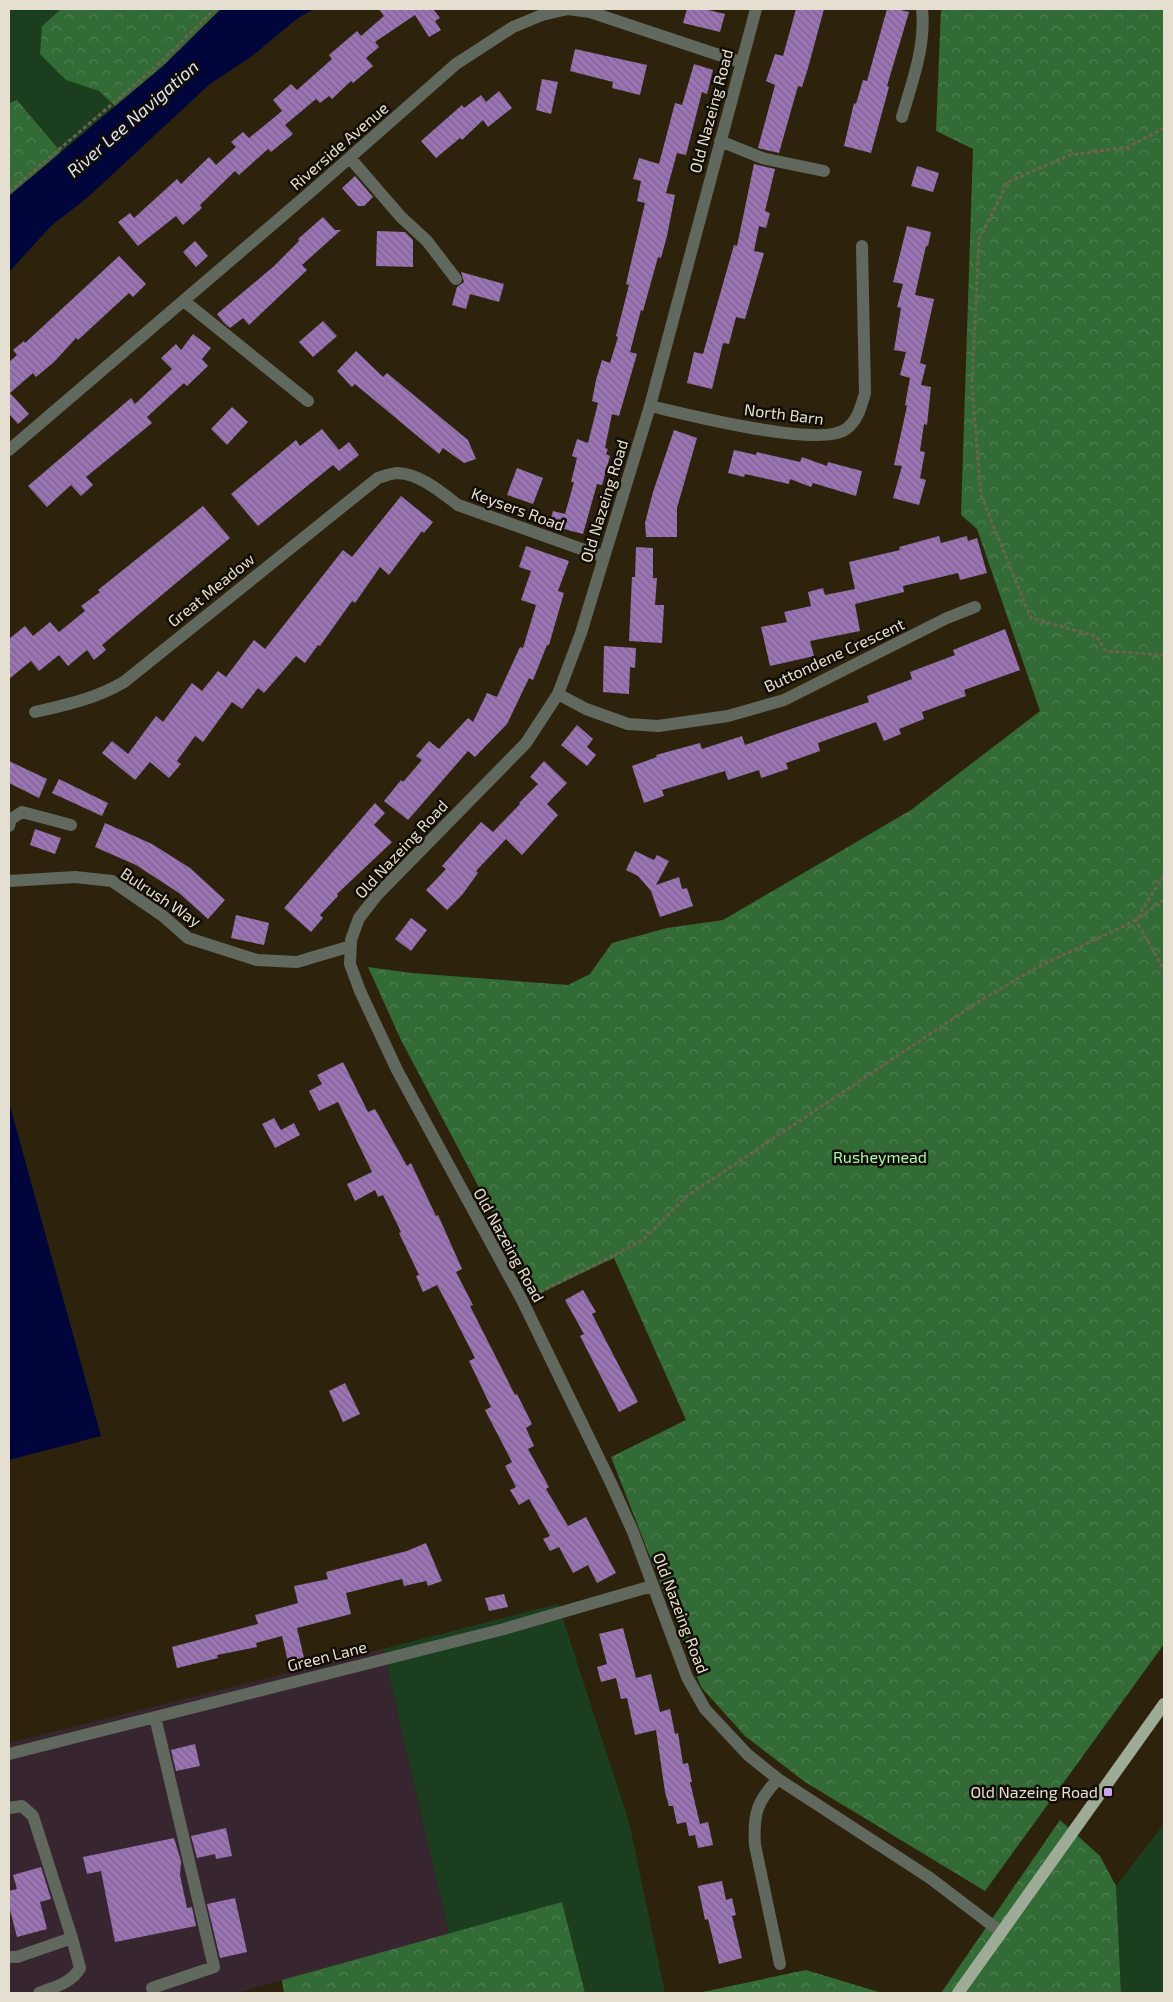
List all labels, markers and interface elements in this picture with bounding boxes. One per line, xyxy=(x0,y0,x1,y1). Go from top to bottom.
street label: Old Nazeing Road xyxy=(685,47,736,175)
water label: River Lee Navigation xyxy=(62,55,203,181)
street label: Riverside Avenue xyxy=(286,98,392,193)
street label: North Barn xyxy=(743,399,825,428)
street label: Old Nazeing Road xyxy=(576,437,631,565)
street label: Keysers Road xyxy=(469,483,567,534)
street label: Great Meadow xyxy=(163,549,258,630)
street label: Buttondene Crescent xyxy=(761,614,907,695)
street label: Old Nazeing Road xyxy=(350,796,451,902)
street label: Bulrush Way xyxy=(118,863,205,931)
park label: Rusheymead xyxy=(833,1147,927,1166)
street label: Old Nazeing Road xyxy=(470,1184,549,1305)
street label: Old Nazeing Road xyxy=(650,1550,713,1676)
street label: Green Lane xyxy=(285,1636,369,1675)
place label: Old Nazeing Road xyxy=(970,1782,1098,1801)
marker: Old Nazeing Road xyxy=(1102,1786,1114,1798)

